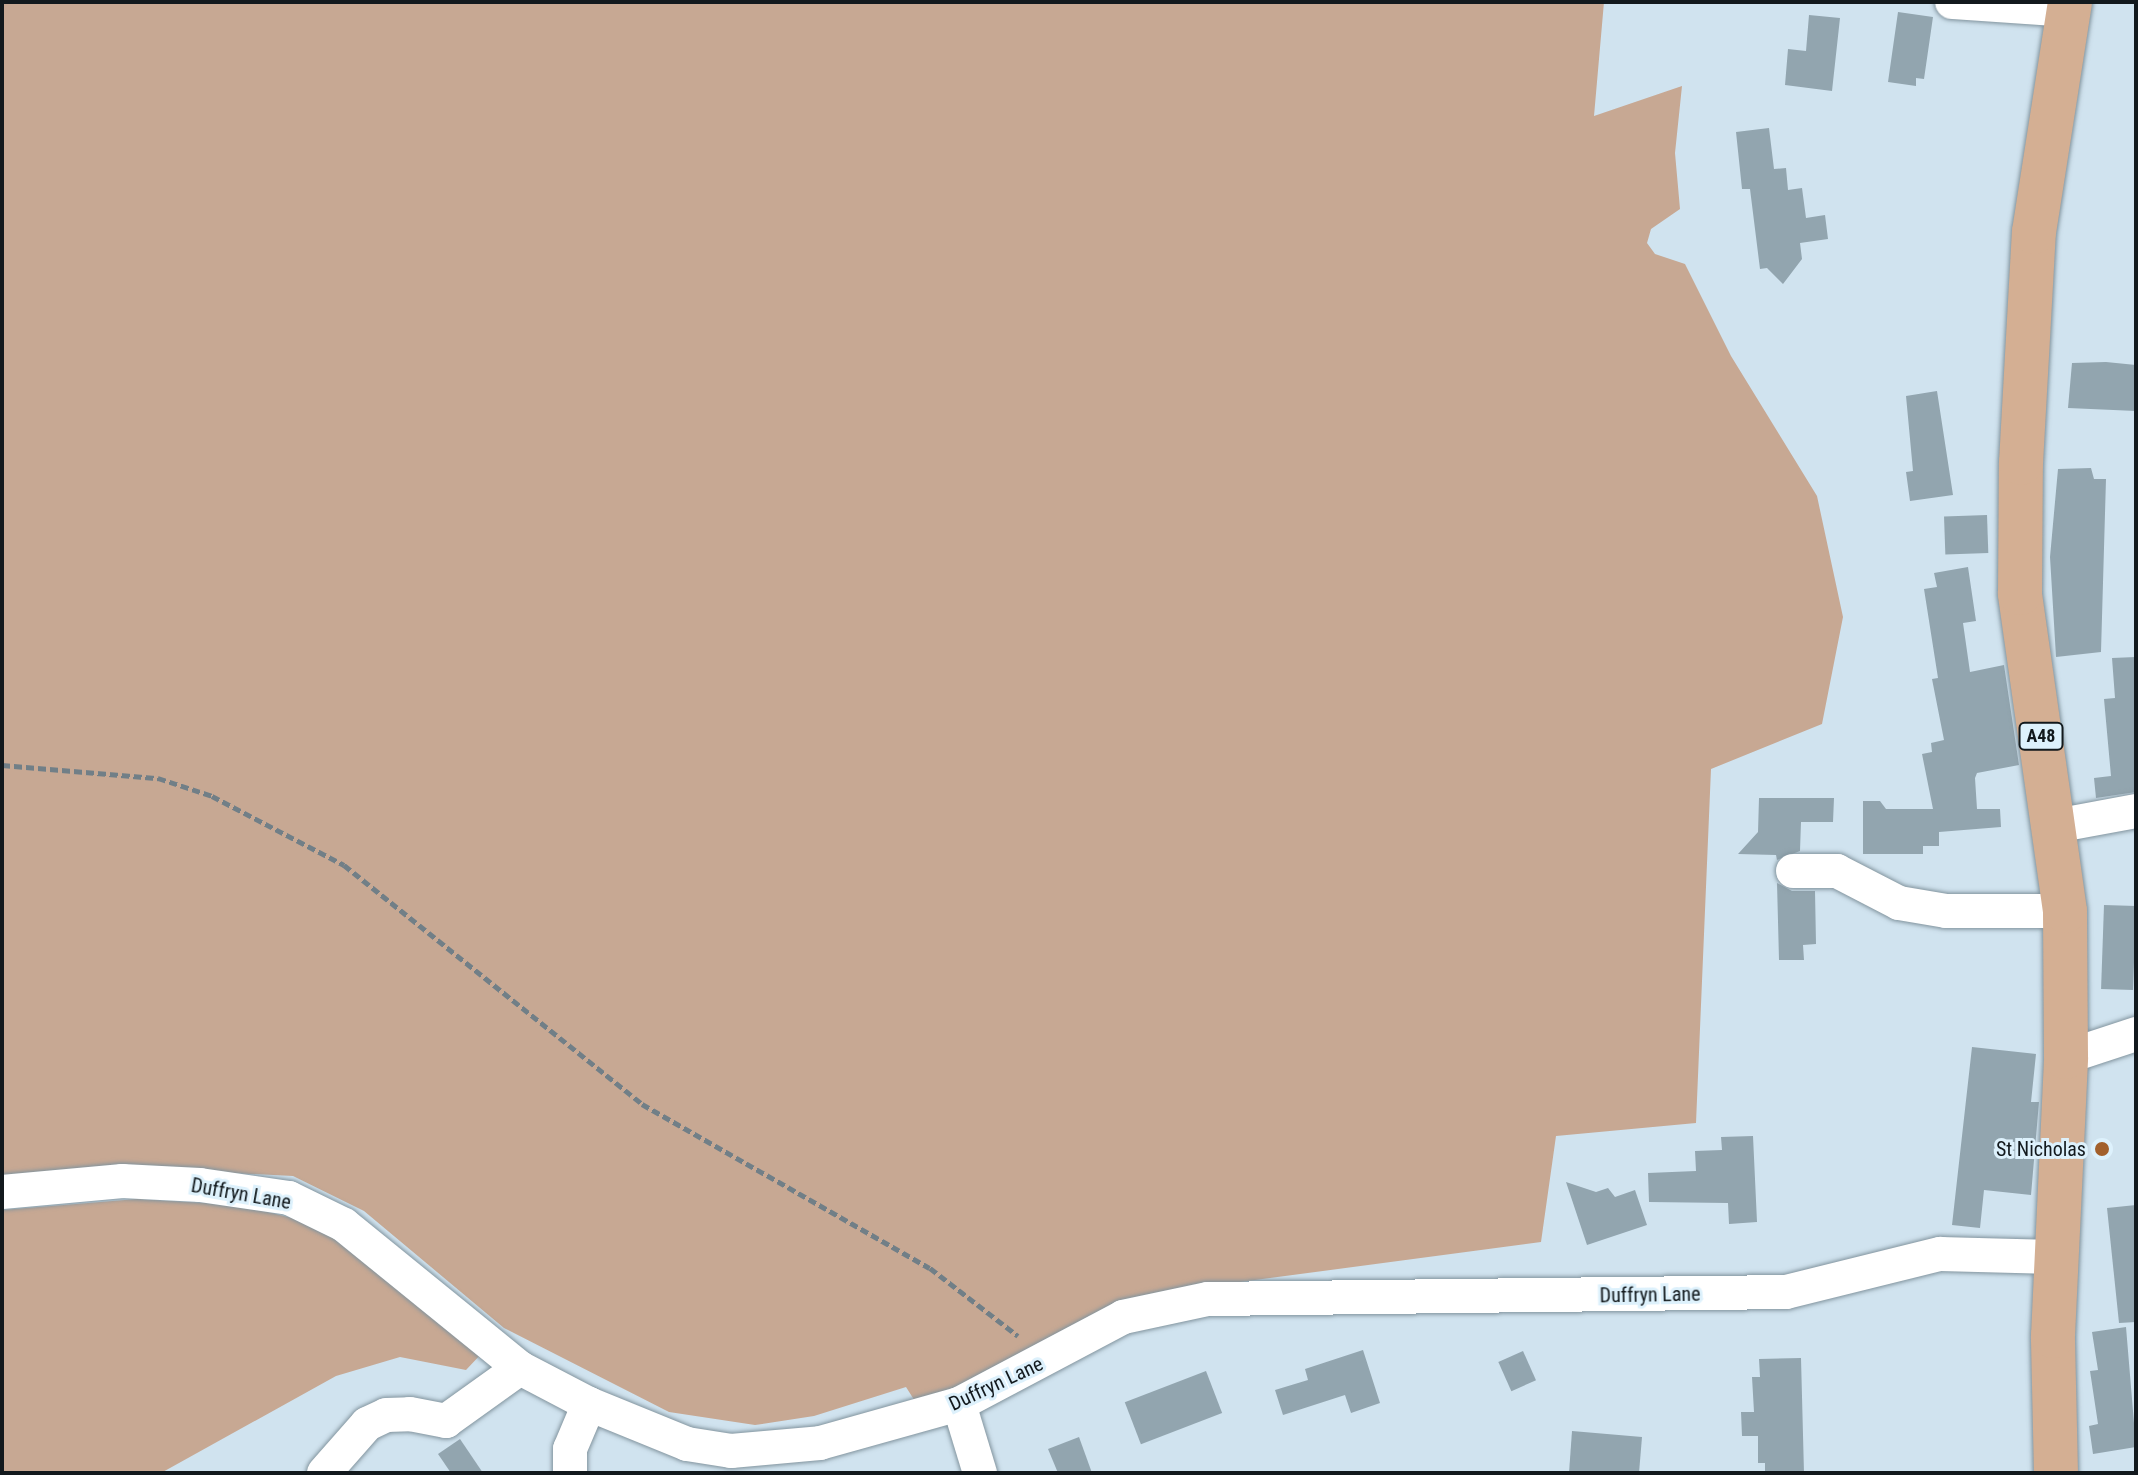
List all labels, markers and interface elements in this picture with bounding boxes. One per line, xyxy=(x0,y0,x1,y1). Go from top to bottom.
road number: A48 xyxy=(2017,722,2065,750)
place label: St Nicholas xyxy=(1996,1137,2086,1161)
marker: St Nicholas xyxy=(2093,1140,2111,1158)
street label: Duffryn Lane xyxy=(189,1173,293,1215)
street label: Duffryn Lane xyxy=(1599,1282,1701,1308)
street label: Duffryn Lane xyxy=(945,1352,1047,1416)

